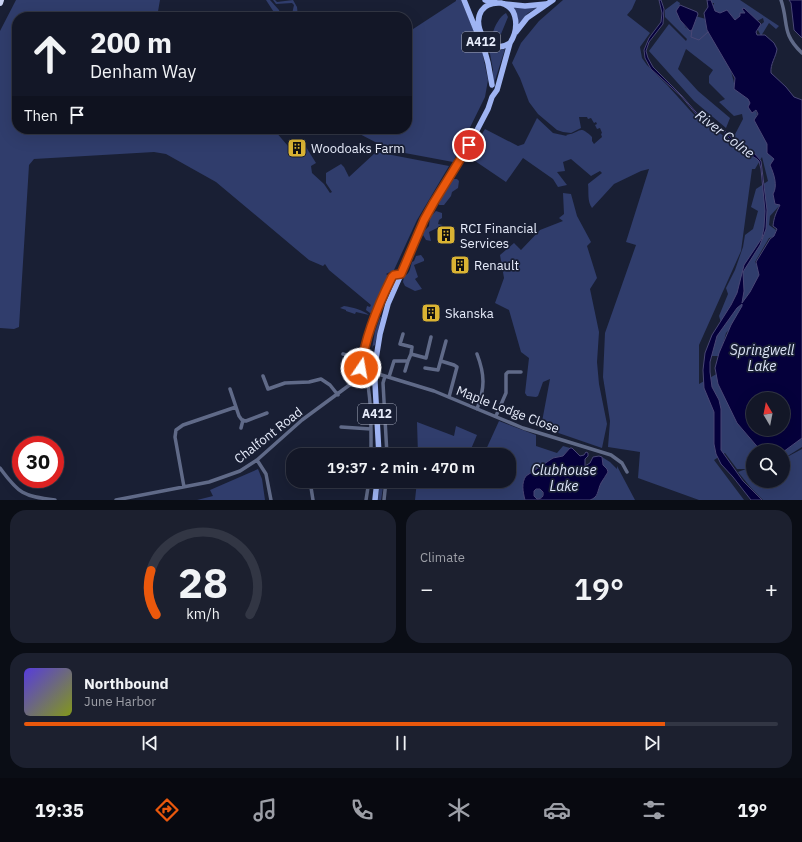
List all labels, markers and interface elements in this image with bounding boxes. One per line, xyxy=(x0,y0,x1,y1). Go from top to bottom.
text: 200 m xyxy=(90,24,172,61)
icon: ahead xyxy=(24,28,76,80)
road number: A412 xyxy=(462,32,500,52)
text: Denham Way xyxy=(90,60,196,83)
icon: arrive xyxy=(66,104,88,126)
text: Then xyxy=(24,106,58,125)
water label: River Colne xyxy=(692,106,758,162)
pin xyxy=(452,128,486,162)
icon: arrive xyxy=(458,134,480,156)
building icon: Woodoaks Farm xyxy=(286,137,308,159)
place label: Woodoaks Farm xyxy=(311,140,405,157)
place label: RCI Financial Services xyxy=(460,220,537,252)
building icon: RCI Financial Services xyxy=(435,224,457,246)
building icon: Renault xyxy=(449,254,471,276)
place label: Renault xyxy=(474,257,519,274)
building icon: Skanska xyxy=(420,302,442,324)
place label: Skanska xyxy=(445,305,494,322)
water label: Springwell Lake xyxy=(730,341,795,375)
position arrow xyxy=(340,347,382,389)
street label: Maple Lodge Close xyxy=(454,382,562,437)
north arrow xyxy=(746,392,790,436)
map controls xyxy=(746,392,790,488)
street label: Chalfont Road xyxy=(231,403,306,467)
road number: A412 xyxy=(358,404,396,424)
speed limit sign: 30 xyxy=(12,436,64,488)
button: search xyxy=(746,444,790,488)
text: 19:37 · 2 min · 470 m xyxy=(327,458,475,477)
water label: Clubhouse Lake xyxy=(531,461,597,495)
text: Climate xyxy=(420,549,465,566)
text: 28 xyxy=(178,554,228,608)
text: 19° xyxy=(574,569,624,608)
text: − xyxy=(420,574,433,603)
text: + xyxy=(765,574,778,603)
text: km/h xyxy=(186,603,220,622)
text: Northbound xyxy=(84,674,169,693)
text: June Harbor xyxy=(84,693,156,710)
icon: previous xyxy=(139,732,161,754)
icon: pause xyxy=(390,732,412,754)
icon: next xyxy=(641,732,663,754)
icon: directions xyxy=(153,796,181,824)
icon: music xyxy=(251,796,279,824)
icon: phone xyxy=(348,796,376,824)
icon: climate xyxy=(445,796,473,824)
icon: car xyxy=(543,796,571,824)
icon: filters xyxy=(640,796,668,824)
text: 19:35 xyxy=(35,799,84,822)
text: 19° xyxy=(737,799,767,822)

